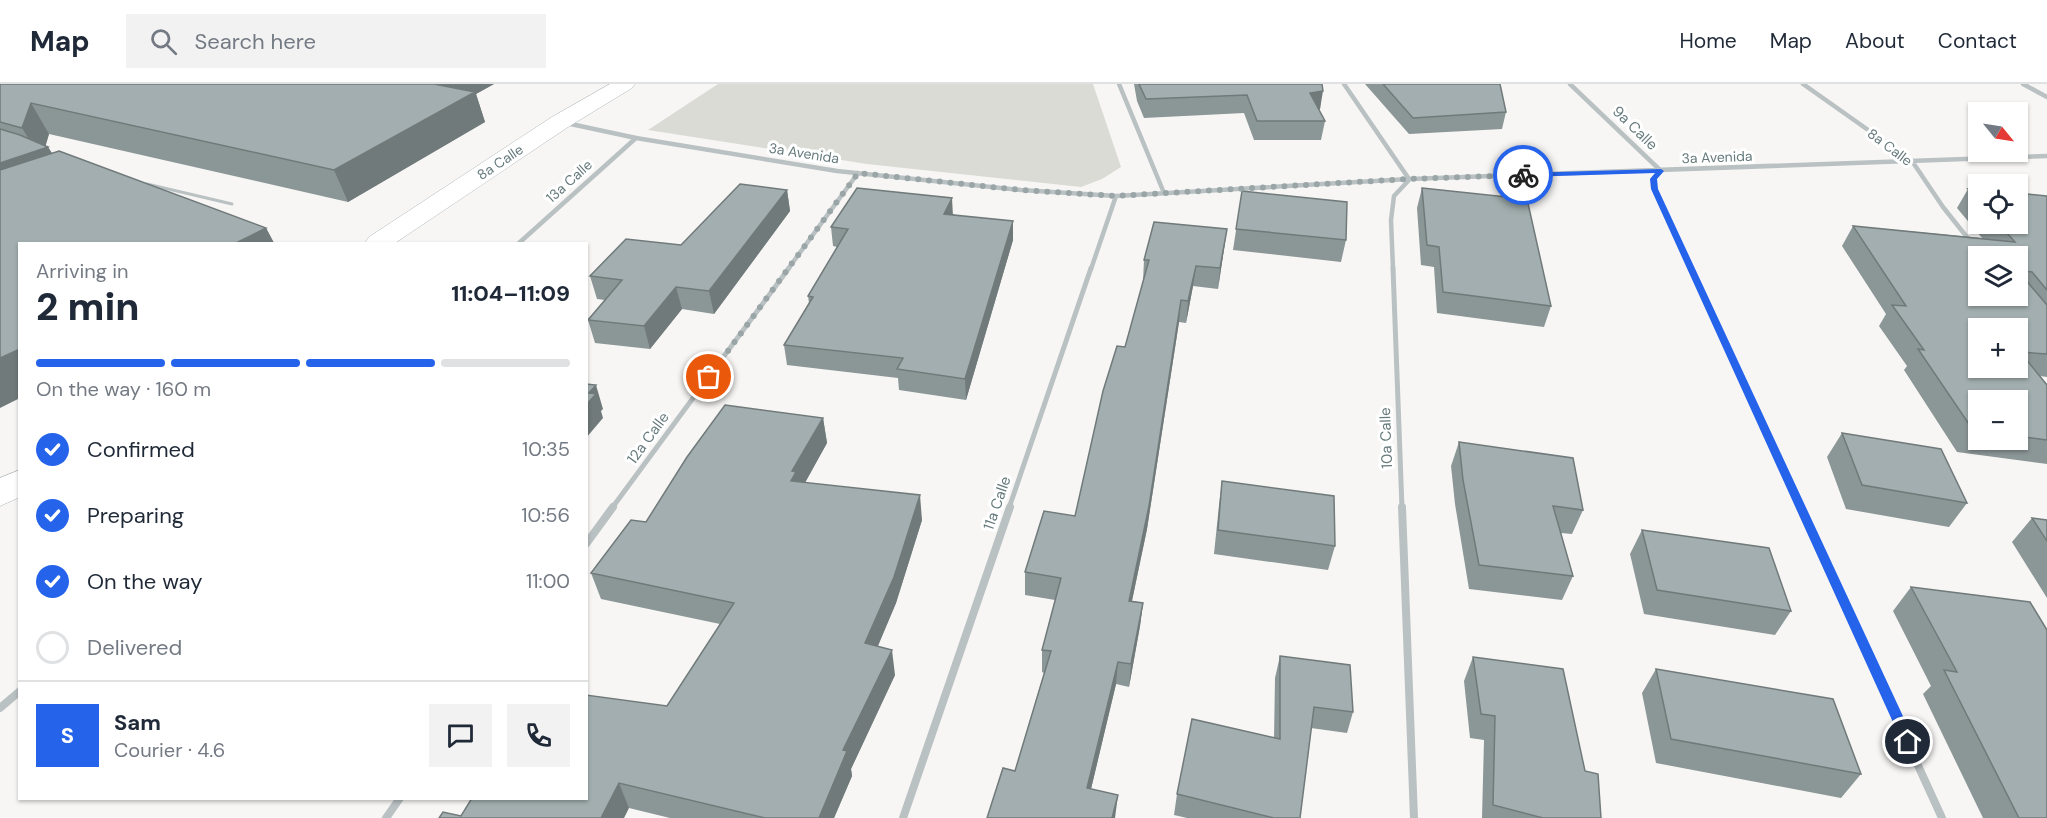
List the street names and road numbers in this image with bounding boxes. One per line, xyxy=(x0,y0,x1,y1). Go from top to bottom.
street label: 9a Calle xyxy=(1608,101,1662,155)
street label: 8a Calle xyxy=(1864,124,1916,170)
street label: 3a Avenida xyxy=(768,139,840,167)
street label: 8a Calle xyxy=(474,140,527,184)
street label: 3a Avenida xyxy=(1681,147,1753,167)
street label: 13a Calle xyxy=(542,156,596,206)
street label: 10a Calle xyxy=(1375,407,1397,469)
street label: 12a Calle xyxy=(622,408,674,468)
street label: 11a Calle xyxy=(978,473,1016,533)

